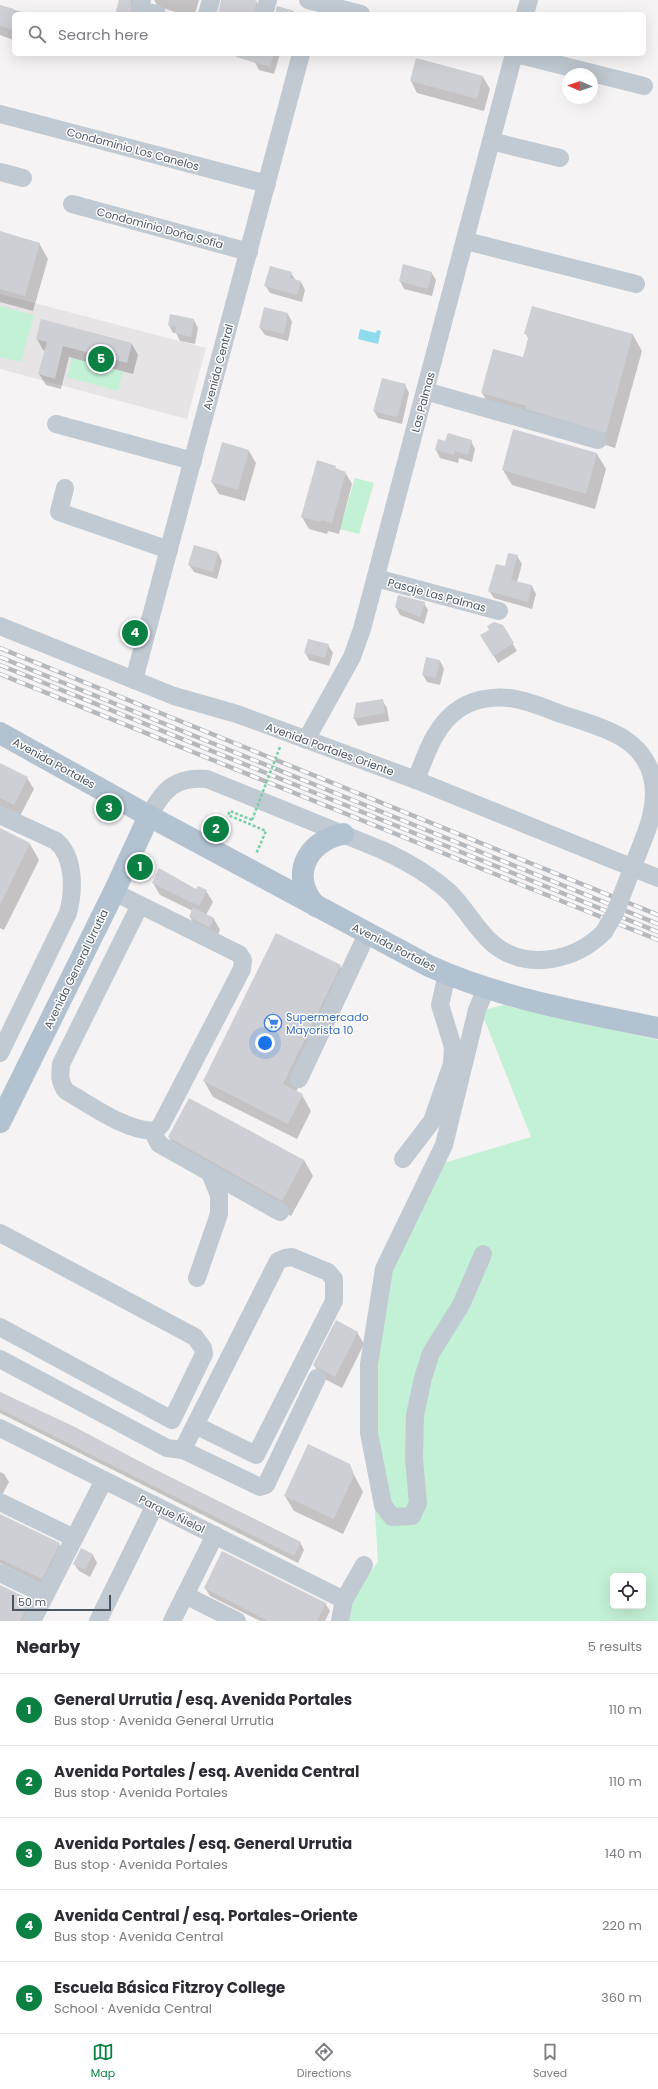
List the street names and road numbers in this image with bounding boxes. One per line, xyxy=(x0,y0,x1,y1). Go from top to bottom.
street label: Condominio Los Canelos xyxy=(65,124,201,174)
street label: Condominio Doña Sofía xyxy=(95,203,225,253)
street label: Avenida Central xyxy=(199,322,237,412)
street label: Las Palmas xyxy=(407,370,439,434)
street label: Pasaje Las Palmas xyxy=(386,574,488,616)
street label: Avenida Portales Oriente xyxy=(264,718,396,780)
street label: Avenida Portales xyxy=(10,734,98,792)
street label: Avenida General Urrutia xyxy=(40,907,112,1031)
street label: Avenida Portales xyxy=(349,919,439,975)
street label: Parque Ńielol xyxy=(136,1491,208,1537)

